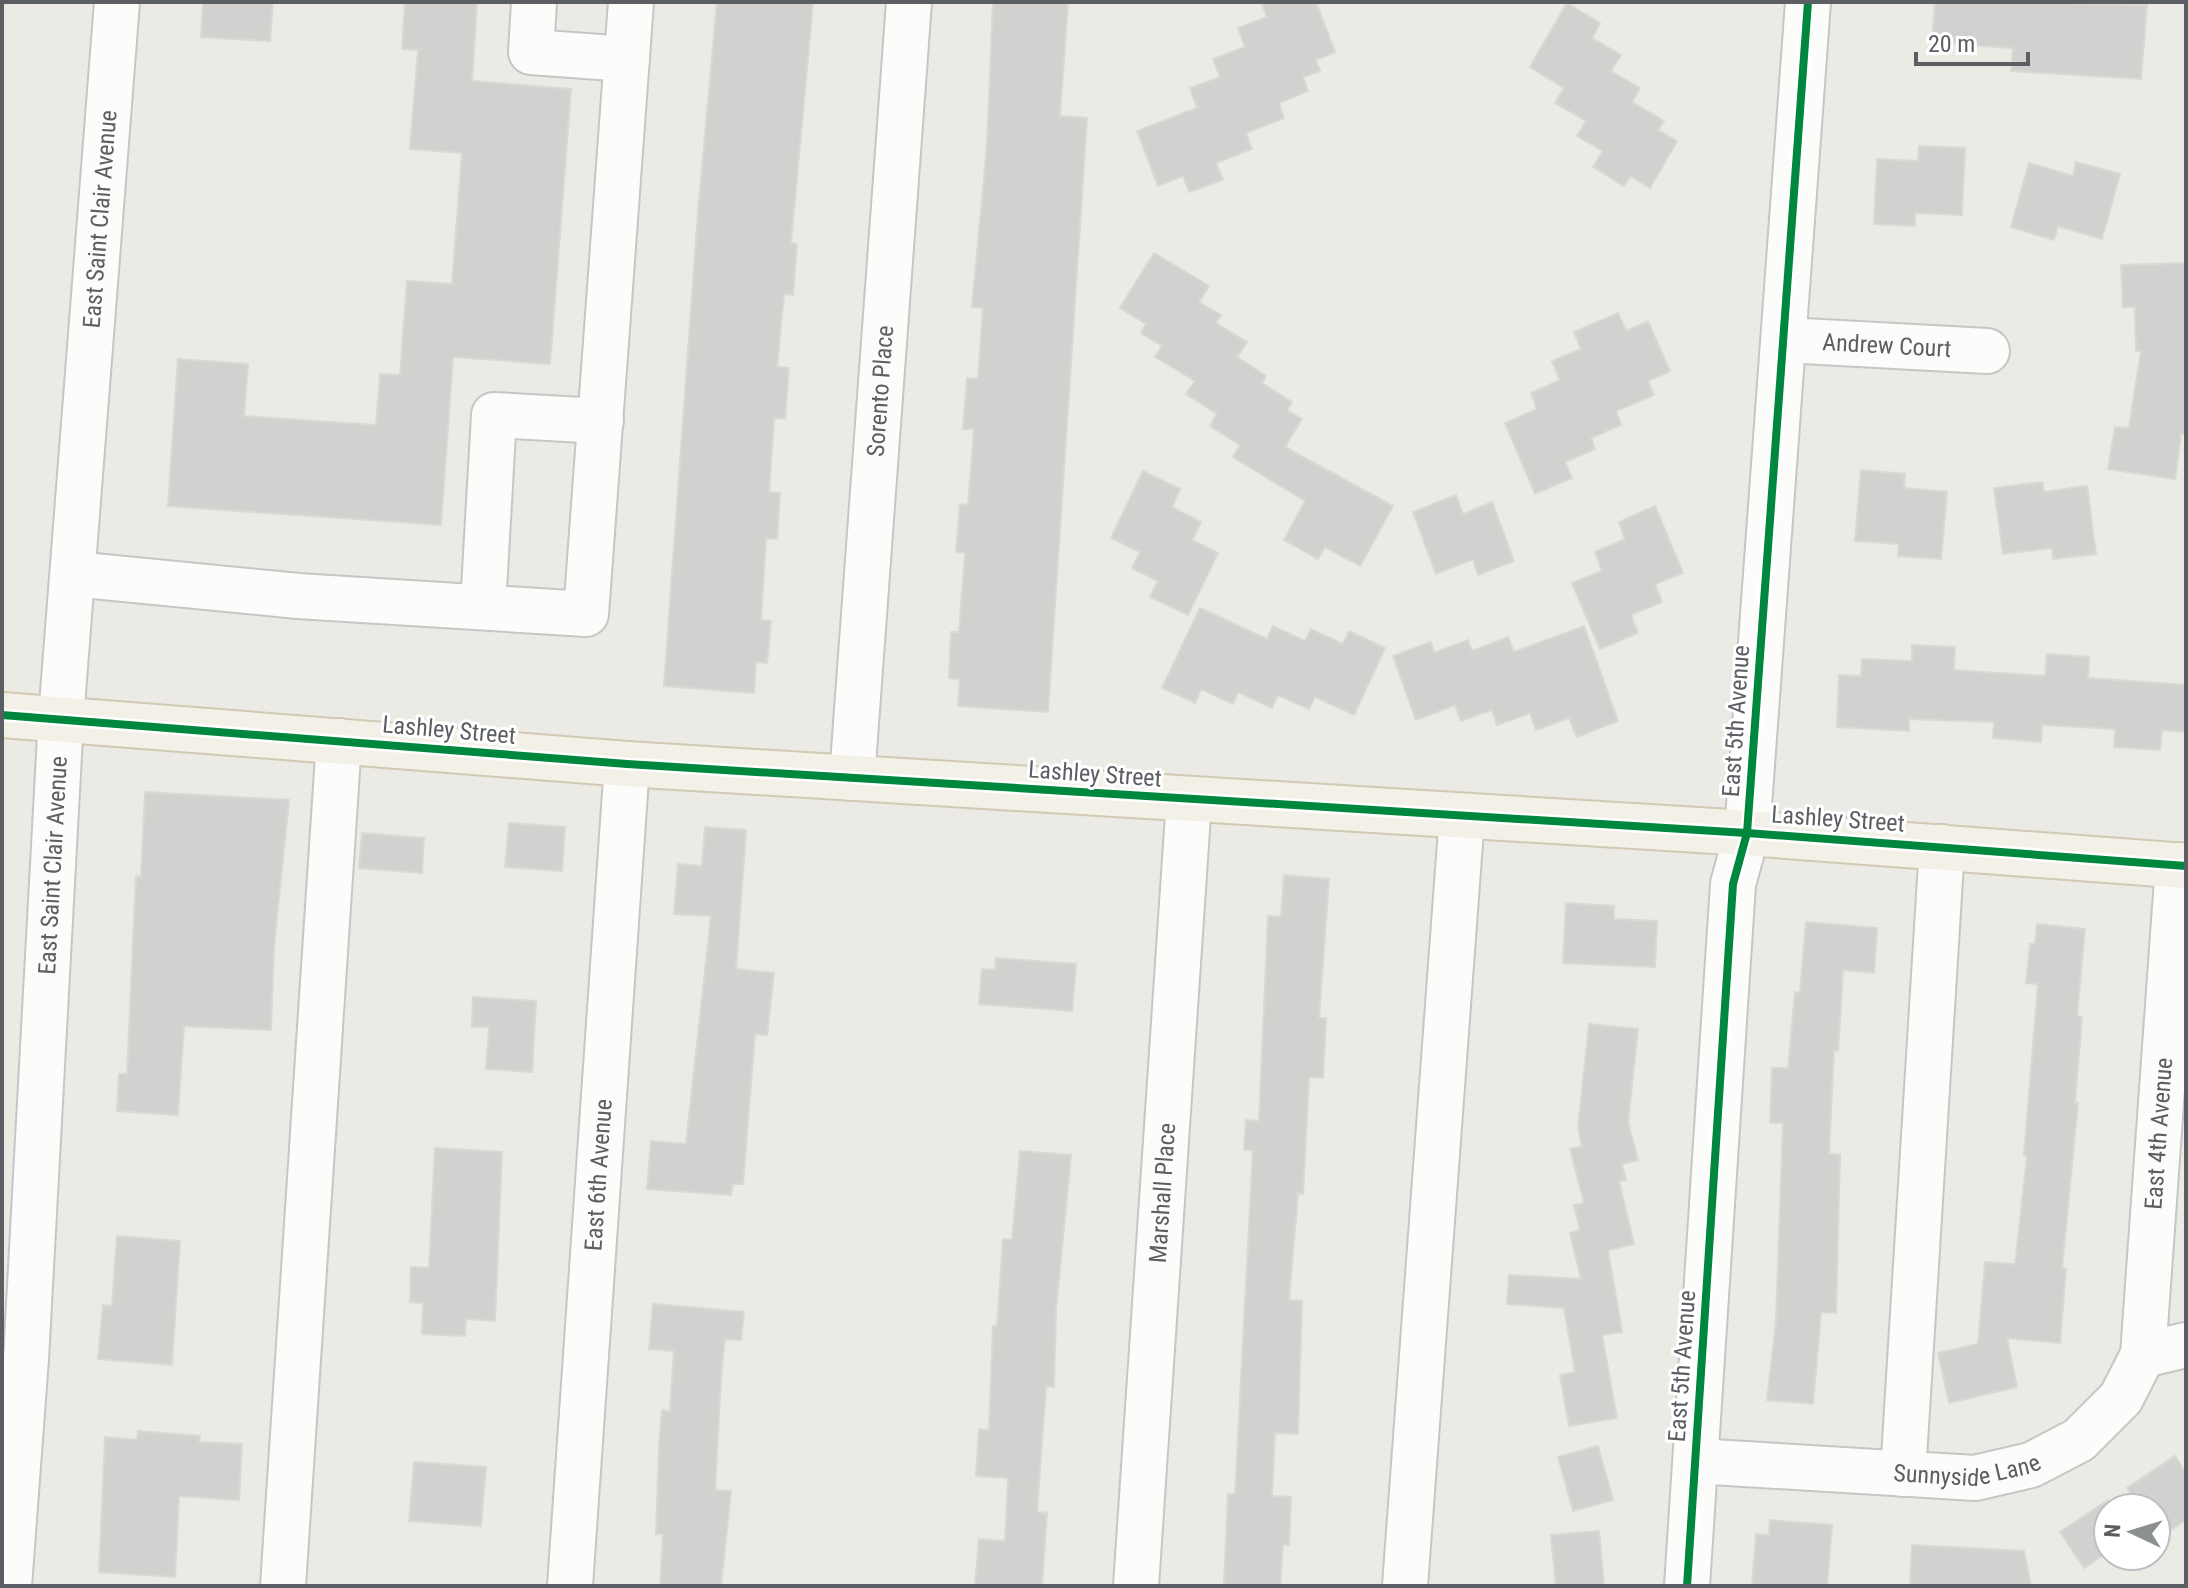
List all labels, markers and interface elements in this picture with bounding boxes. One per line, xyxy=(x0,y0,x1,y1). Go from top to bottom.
scale bar xyxy=(1916,16,2028,66)
text: 20 m xyxy=(1928,30,1975,58)
street label: East Saint Clair Avenue xyxy=(78,109,123,329)
street label: Sorento Place xyxy=(862,324,899,458)
street label: Andrew Court xyxy=(1822,328,1952,363)
street label: East 5th Avenue xyxy=(1717,644,1755,798)
street label: Lashley Street xyxy=(381,710,517,750)
street label: East Saint Clair Avenue xyxy=(33,755,73,975)
street label: Lashley Street xyxy=(1027,755,1163,793)
street label: Lashley Street xyxy=(1770,800,1906,838)
street label: East 4th Avenue xyxy=(2139,1057,2178,1210)
street label: East 6th Avenue xyxy=(579,1098,618,1252)
street label: Marshall Place xyxy=(1144,1122,1181,1264)
street label: East 5th Avenue xyxy=(1663,1289,1701,1443)
street label: Sunnyside Lane xyxy=(1893,1448,2046,1492)
north arrow xyxy=(2092,1492,2172,1572)
text: N xyxy=(2100,1523,2125,1538)

